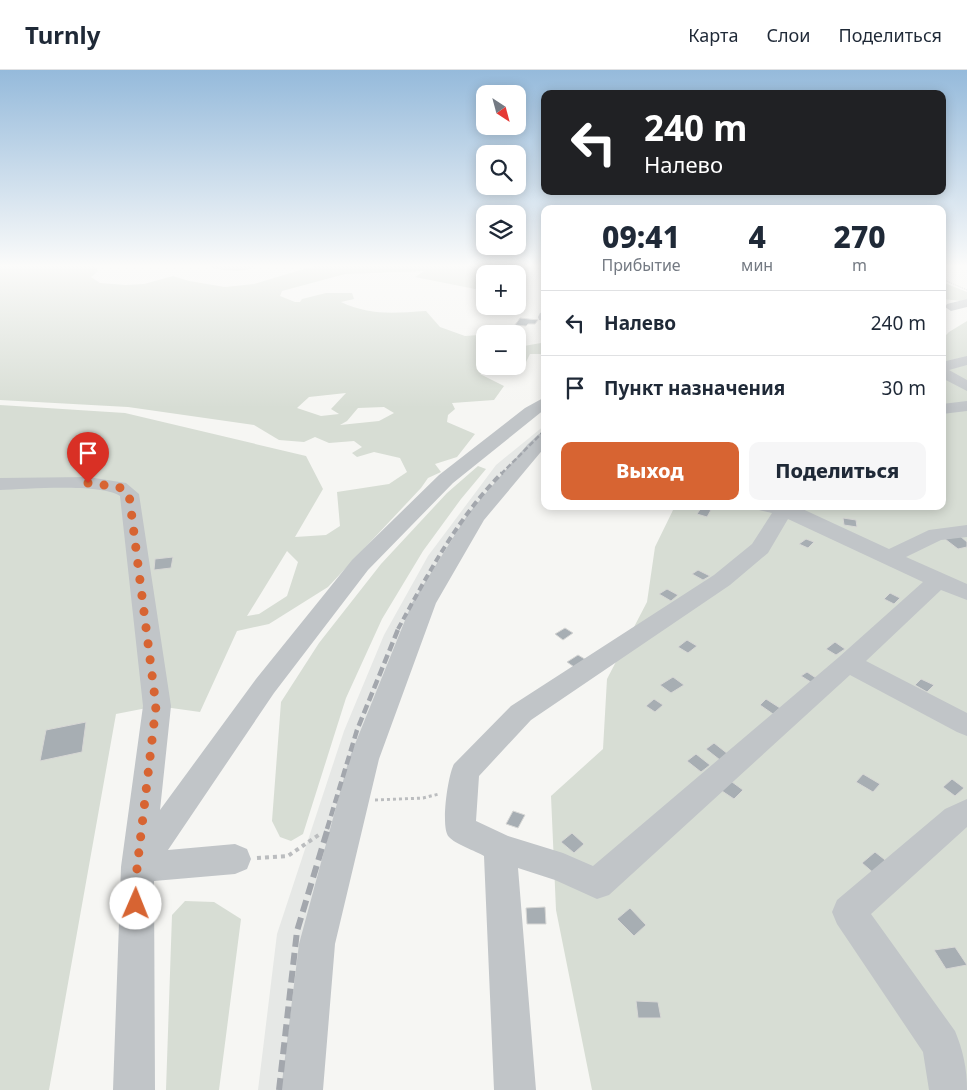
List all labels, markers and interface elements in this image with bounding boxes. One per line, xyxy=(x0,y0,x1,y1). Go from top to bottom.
text: Turnly xyxy=(25,18,100,51)
text: Карта xyxy=(688,23,738,47)
text: Слои xyxy=(766,23,810,47)
text: Поделиться xyxy=(838,23,942,47)
north arrow xyxy=(476,85,526,135)
map controls xyxy=(476,85,526,375)
text: 240 m xyxy=(644,104,747,151)
icon: left xyxy=(561,110,626,175)
button: search xyxy=(476,145,526,195)
text: Налево xyxy=(644,149,723,179)
button: layers xyxy=(476,205,526,255)
text: 09:41 xyxy=(602,216,680,257)
text: 4 xyxy=(748,216,766,257)
text: 270 xyxy=(834,216,886,257)
text: Прибытие xyxy=(601,254,681,276)
text: мин xyxy=(741,254,773,276)
text: m xyxy=(852,254,867,276)
button: + xyxy=(476,265,526,315)
icon: left xyxy=(561,309,589,337)
text: Налево xyxy=(604,310,676,336)
text: 240 m xyxy=(871,310,926,336)
button: − xyxy=(476,325,526,375)
icon: arrive xyxy=(561,374,589,402)
text: Пункт назначения xyxy=(604,375,785,401)
text: 30 m xyxy=(882,375,926,401)
pin xyxy=(67,432,109,483)
icon: arrive xyxy=(74,439,102,467)
button: Выход xyxy=(561,442,739,500)
button: Поделиться xyxy=(749,442,926,500)
position arrow xyxy=(109,877,161,929)

